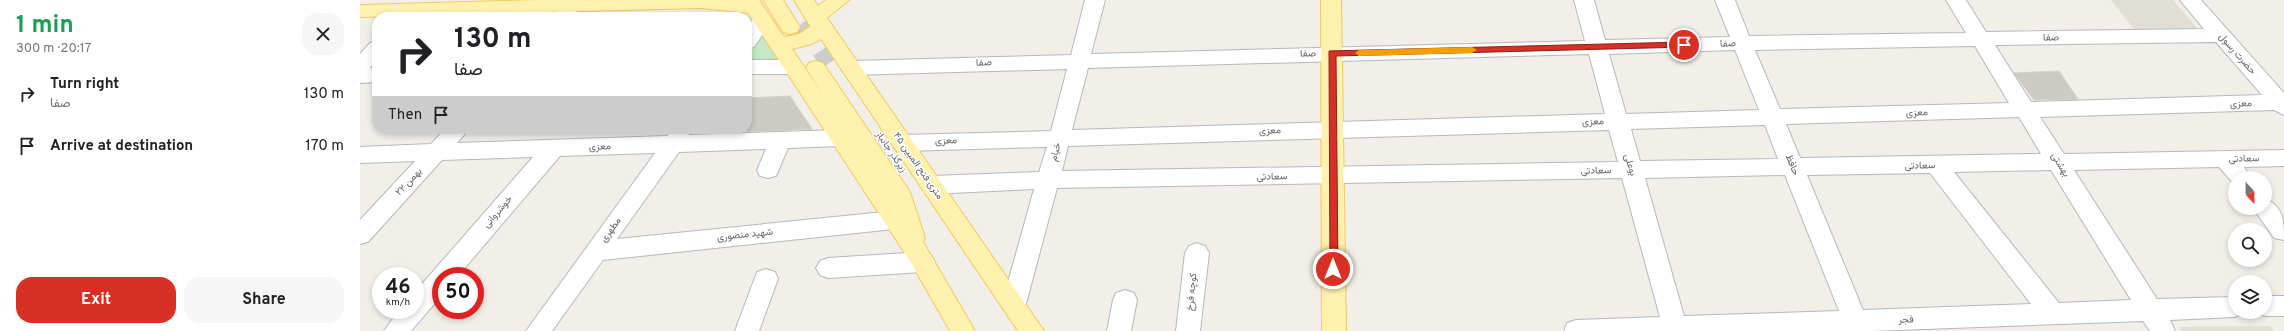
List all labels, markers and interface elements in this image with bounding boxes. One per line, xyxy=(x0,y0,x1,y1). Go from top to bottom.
text: 1 min xyxy=(16,11,74,41)
button: close xyxy=(302,13,344,55)
text: 130 m xyxy=(454,22,532,58)
icon: right xyxy=(388,28,440,80)
pin xyxy=(1667,28,1701,62)
street label: صفا xyxy=(2043,31,2059,45)
street label: حضرت رسول xyxy=(2215,31,2259,78)
icon: arrive xyxy=(1673,34,1695,56)
street label: صفا xyxy=(1720,37,1736,51)
text: 300 m · 20:17 xyxy=(16,41,91,57)
street label: صفا xyxy=(1300,47,1316,61)
street label: صفا xyxy=(976,56,992,70)
text: صفا xyxy=(454,59,483,82)
text: Turn right xyxy=(50,75,119,94)
icon: right xyxy=(16,83,38,105)
text: 130 m xyxy=(304,85,344,104)
text: صفا xyxy=(50,96,71,112)
street label: معزی xyxy=(2230,97,2252,111)
icon: arrive xyxy=(430,104,452,126)
text: Then xyxy=(388,106,422,125)
street label: معزی xyxy=(1906,106,1928,120)
street label: معزی xyxy=(1582,115,1604,129)
street label: معزی xyxy=(1259,124,1281,138)
street label: زیرگذر جانباز xyxy=(872,128,910,175)
street label: ۴۵ متری فتح المبین xyxy=(890,130,946,202)
street label: معزی xyxy=(935,134,957,148)
icon: arrive xyxy=(16,135,38,157)
text: Arrive at destination xyxy=(50,137,193,156)
text: 170 m xyxy=(305,137,344,156)
street label: معزی xyxy=(589,140,611,154)
street label: خیام xyxy=(1047,141,1065,163)
street label: بهشتی xyxy=(2047,150,2073,180)
street label: بوعلی xyxy=(1621,152,1639,178)
street label: سعادتی xyxy=(2229,152,2260,166)
street label: حافظ xyxy=(1782,153,1802,178)
street label: سعادتی xyxy=(1905,159,1936,173)
street label: سعادتی xyxy=(1581,164,1612,178)
street label: ۲۲ بهمن xyxy=(393,165,425,199)
street label: سعادتی xyxy=(1257,170,1288,184)
north arrow xyxy=(2228,171,2272,215)
map controls xyxy=(2228,171,2272,319)
street label: خوشروانی xyxy=(480,193,516,231)
street label: مطهری xyxy=(598,215,624,245)
button: search xyxy=(2228,223,2272,267)
street label: شهید منصوری xyxy=(716,226,774,244)
position arrow xyxy=(1312,248,1354,290)
speed limit sign: 50 xyxy=(432,267,484,319)
street label: کوچه فرخ xyxy=(1184,272,1201,312)
text: 46 xyxy=(385,275,411,301)
button: layers xyxy=(2228,275,2272,319)
button: Exit xyxy=(16,277,176,323)
button: Share xyxy=(184,277,344,323)
text: km/h xyxy=(386,296,410,309)
street label: فجر xyxy=(1897,313,1914,327)

